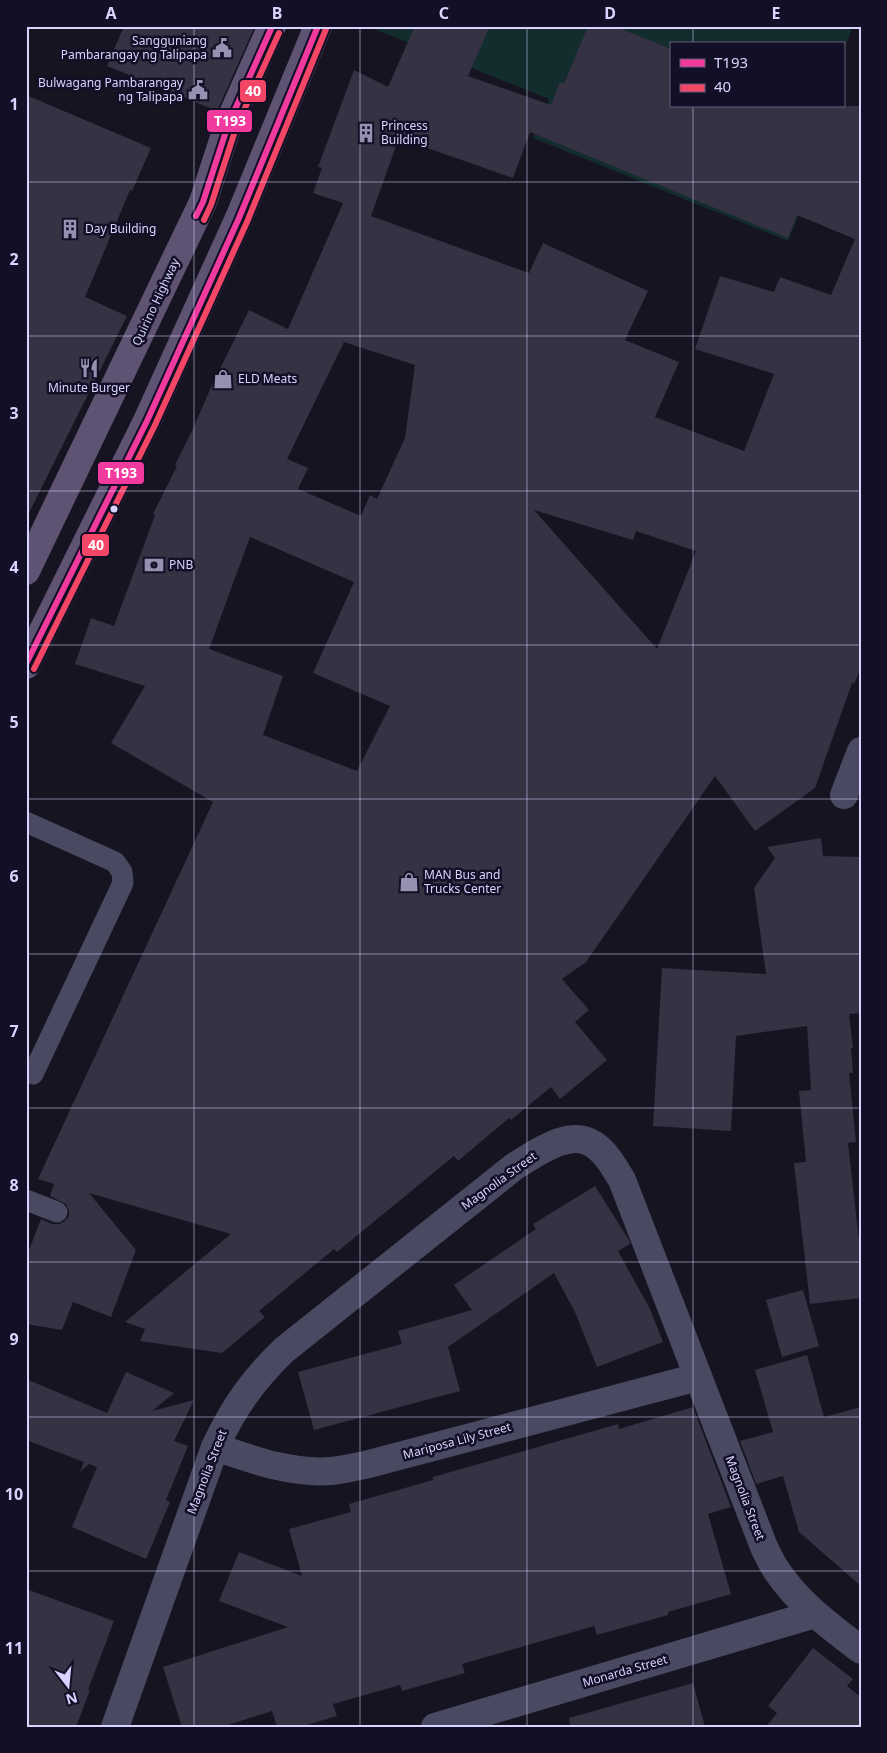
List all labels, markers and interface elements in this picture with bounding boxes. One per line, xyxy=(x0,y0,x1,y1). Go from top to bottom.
text: A xyxy=(105,2,117,24)
text: B xyxy=(272,2,282,24)
text: C xyxy=(439,2,449,24)
text: D xyxy=(604,2,616,24)
text: E xyxy=(772,2,781,24)
place label: Sangguniang Pambarangay ng Talipapa xyxy=(61,32,207,63)
public building icon: Sangguniang Pambarangay ng Talipapa xyxy=(211,37,233,59)
legend xyxy=(670,42,844,108)
text: T193 xyxy=(714,52,748,72)
place label: Bulwagang Pambarangay ng Talipapa xyxy=(38,74,184,105)
text: 40 xyxy=(714,76,731,96)
public building icon: Bulwagang Pambarangay ng Talipapa xyxy=(187,79,209,101)
line badge: 40 xyxy=(239,79,267,103)
text: 40 xyxy=(245,81,261,100)
text: 1 xyxy=(9,93,19,115)
line badge: T193 xyxy=(206,109,253,133)
text: T193 xyxy=(214,111,246,130)
place label: Princess Building xyxy=(381,117,428,148)
building icon: Princess Building xyxy=(355,122,377,144)
building icon: Day Building xyxy=(59,218,81,240)
place label: Day Building xyxy=(85,220,156,237)
text: 2 xyxy=(9,248,19,270)
street label: Quirino Highway xyxy=(128,254,184,348)
restaurant icon: Minute Burger xyxy=(78,357,100,379)
shop icon: ELD Meats xyxy=(212,368,234,390)
place label: ELD Meats xyxy=(238,370,298,387)
place label: Minute Burger xyxy=(48,379,130,396)
text: 3 xyxy=(9,402,19,424)
line badge: T193 xyxy=(97,461,145,485)
text: T193 xyxy=(105,463,137,482)
unlabelled marker xyxy=(109,504,119,514)
line badge: 40 xyxy=(81,533,110,557)
text: 40 xyxy=(88,535,104,554)
bank icon: PNB xyxy=(143,554,165,576)
text: 4 xyxy=(9,556,19,578)
place label: PNB xyxy=(169,556,193,573)
text: 5 xyxy=(9,711,19,733)
text: 6 xyxy=(9,865,19,887)
place label: MAN Bus and Trucks Center xyxy=(424,866,501,897)
shop icon: MAN Bus and Trucks Center xyxy=(398,871,420,893)
text: 7 xyxy=(9,1020,19,1042)
street label: Magnolia Street xyxy=(458,1147,540,1214)
text: 8 xyxy=(9,1174,19,1196)
text: 9 xyxy=(9,1328,19,1350)
street label: Mariposa Lily Street xyxy=(401,1418,513,1463)
street label: Magnolia Street xyxy=(183,1427,231,1517)
street label: Magnolia Street xyxy=(722,1453,770,1543)
text: 10 xyxy=(5,1483,23,1505)
text: 11 xyxy=(5,1637,23,1659)
street label: Monarda Street xyxy=(580,1650,670,1691)
north arrow xyxy=(42,1660,92,1710)
text: N xyxy=(64,1688,80,1710)

